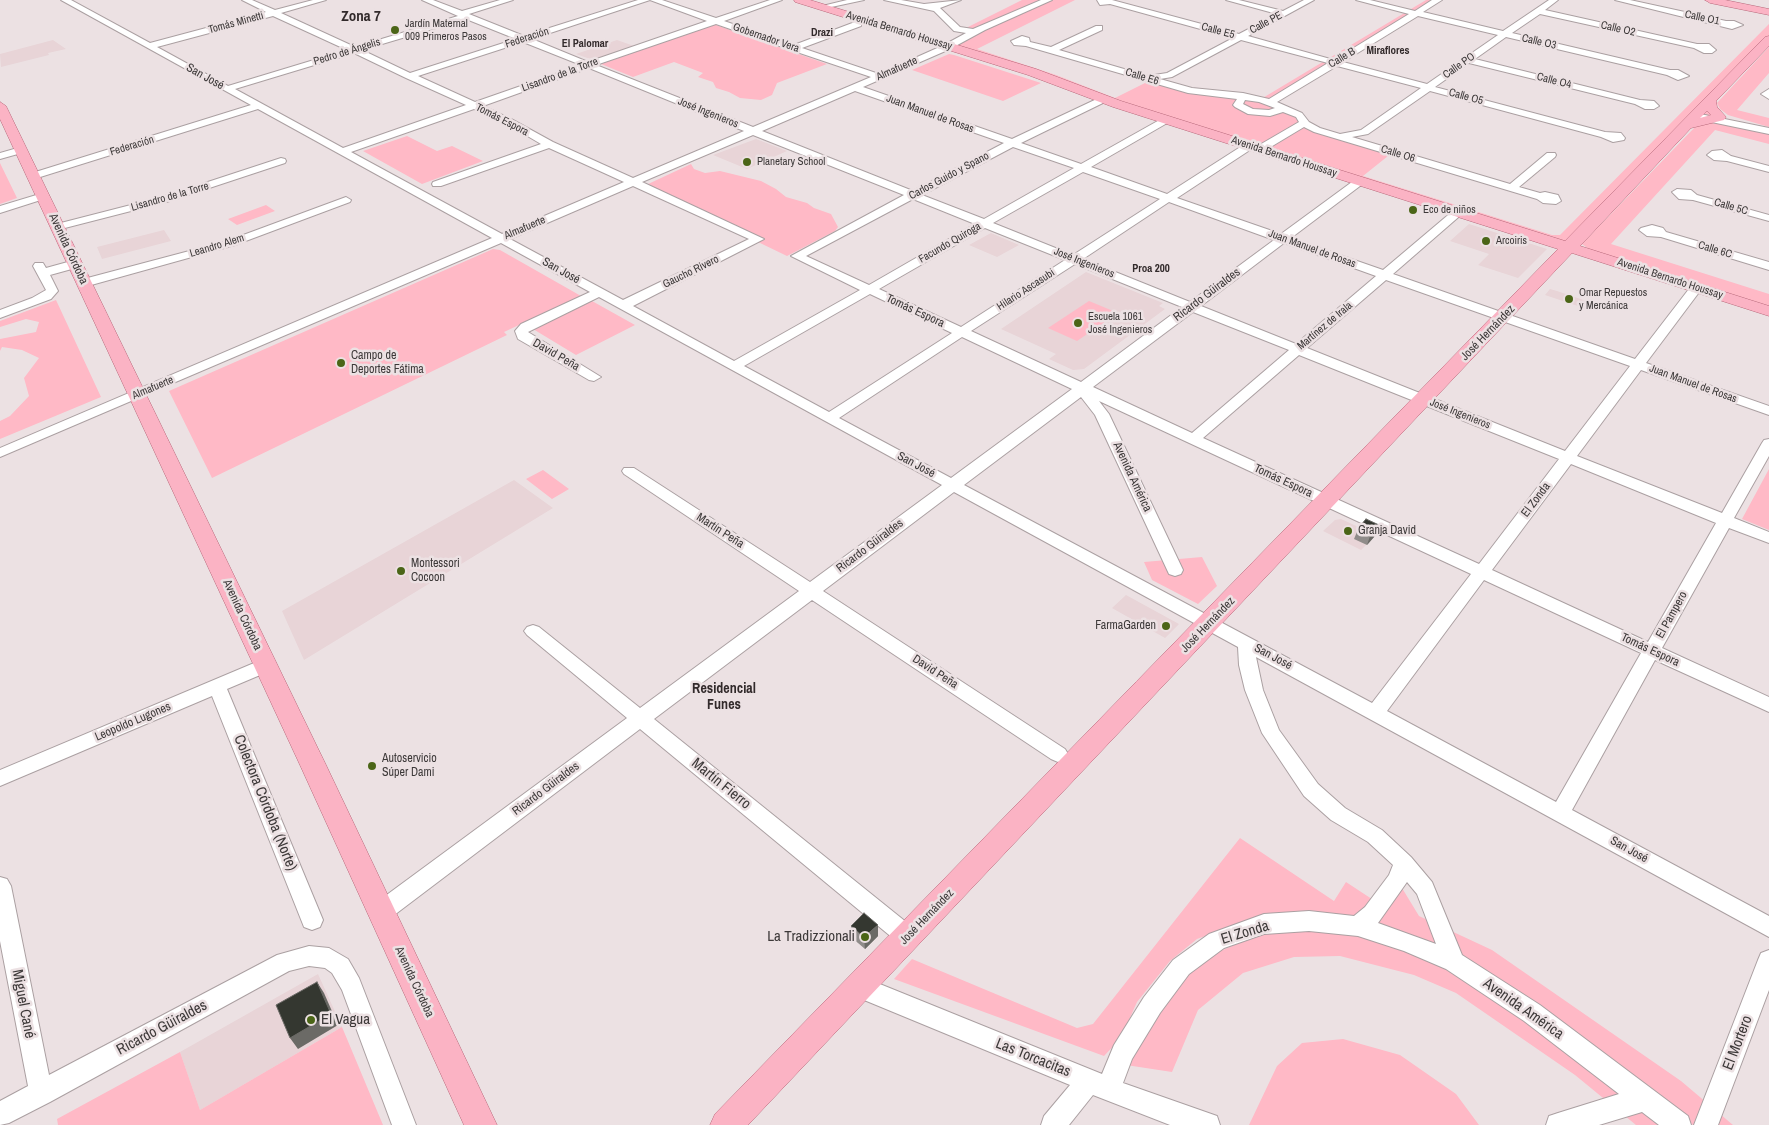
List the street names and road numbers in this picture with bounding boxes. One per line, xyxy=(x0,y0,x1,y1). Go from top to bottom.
street label: Calle O1 xyxy=(1683,8,1721,28)
street label: Tomás Minetti xyxy=(207,9,265,37)
street label: Avenida Bernardo Houssay xyxy=(844,9,954,53)
street label: Calle PE xyxy=(1247,9,1285,37)
street label: Calle O2 xyxy=(1599,19,1637,39)
street label: Gobernador Vera xyxy=(731,20,801,56)
street label: Calle E5 xyxy=(1200,20,1236,42)
street label: Federación xyxy=(503,25,551,51)
street label: Calle O3 xyxy=(1520,32,1558,52)
street label: Pedro de Ángelis xyxy=(312,36,382,68)
street label: Calle B xyxy=(1326,45,1358,71)
street label: Calle PO xyxy=(1440,50,1478,82)
street label: Almafuerte xyxy=(874,54,920,84)
street label: Lisandro de la Torre xyxy=(520,55,600,95)
street label: San José xyxy=(184,61,226,93)
street label: Calle E6 xyxy=(1124,66,1160,88)
street label: Calle O4 xyxy=(1535,70,1573,92)
street label: Calle O5 xyxy=(1447,86,1485,108)
street label: Juan Manuel de Rosas xyxy=(884,92,976,136)
street label: José Ingenieros xyxy=(676,95,740,131)
street label: Tomás Espora xyxy=(473,101,531,139)
street label: Federación xyxy=(108,133,156,159)
street label: Avenida Bernardo Houssay xyxy=(1230,134,1338,180)
street label: Calle O6 xyxy=(1379,143,1417,165)
street label: Carlos Guido y Spano xyxy=(907,149,991,203)
street label: Lisandro de la Torre xyxy=(130,180,210,214)
street label: Calle 5C xyxy=(1713,196,1749,218)
street label: Avenida Córdoba xyxy=(45,211,91,287)
street label: Almafuerte xyxy=(502,213,548,243)
street label: Facundo Quiroga xyxy=(916,220,984,266)
street label: Juan Manuel de Rosas xyxy=(1266,227,1358,271)
street label: Leandro Alem xyxy=(188,231,246,261)
street label: Calle 6C xyxy=(1697,239,1733,261)
street label: José Ingenieros xyxy=(1052,245,1116,281)
street label: Gaucho Rivero xyxy=(661,253,721,291)
street label: San José xyxy=(540,255,582,287)
street label: Avenida Bernardo Houssay xyxy=(1616,256,1724,302)
street label: Ricardo Güiraldes xyxy=(1171,265,1243,325)
street label: Hilario Ascasubi xyxy=(995,266,1057,314)
street label: Tomás Espora xyxy=(883,291,947,331)
street label: Martínez de Irala xyxy=(1295,299,1355,353)
street label: José Hernández xyxy=(1458,302,1518,364)
street label: David Peña xyxy=(530,336,582,374)
street label: Juan Manuel de Rosas xyxy=(1647,362,1739,406)
street label: Almafuerte xyxy=(130,373,176,403)
street label: José Ingenieros xyxy=(1428,396,1492,432)
street label: Avenida América xyxy=(1110,440,1154,514)
street label: San José xyxy=(895,449,937,481)
street label: Tomás Espora xyxy=(1251,461,1315,501)
street label: El Zonda xyxy=(1518,480,1554,520)
street label: Martín Peña xyxy=(694,510,746,552)
street label: Ricardo Güiraldes xyxy=(834,516,906,576)
street label: Avenida Córdoba xyxy=(219,577,265,653)
street label: El Pampero xyxy=(1653,589,1691,641)
street label: José Hernández xyxy=(1178,594,1238,656)
street label: Tomás Espora xyxy=(1618,630,1682,670)
street label: San José xyxy=(1252,641,1294,673)
street label: David Peña xyxy=(910,652,960,692)
street label: Leopoldo Lugones xyxy=(93,700,173,744)
street label: Colectora Córdoba (Norte) xyxy=(230,732,300,874)
street label: Martín Fierro xyxy=(688,755,754,813)
street label: Ricardo Güiraldes xyxy=(510,759,582,819)
street label: San José xyxy=(1608,834,1650,866)
street label: José Hernández xyxy=(897,886,957,948)
street label: El Zonda xyxy=(1219,917,1271,949)
street label: Avenida Córdoba xyxy=(391,944,437,1020)
street label: Miguel Cané xyxy=(8,968,38,1040)
street label: Avenida América xyxy=(1479,975,1567,1043)
street label: Ricardo Güiraldes xyxy=(114,997,210,1059)
street label: El Mortero xyxy=(1719,1013,1757,1073)
street label: Las Torcacitas xyxy=(993,1035,1073,1081)

